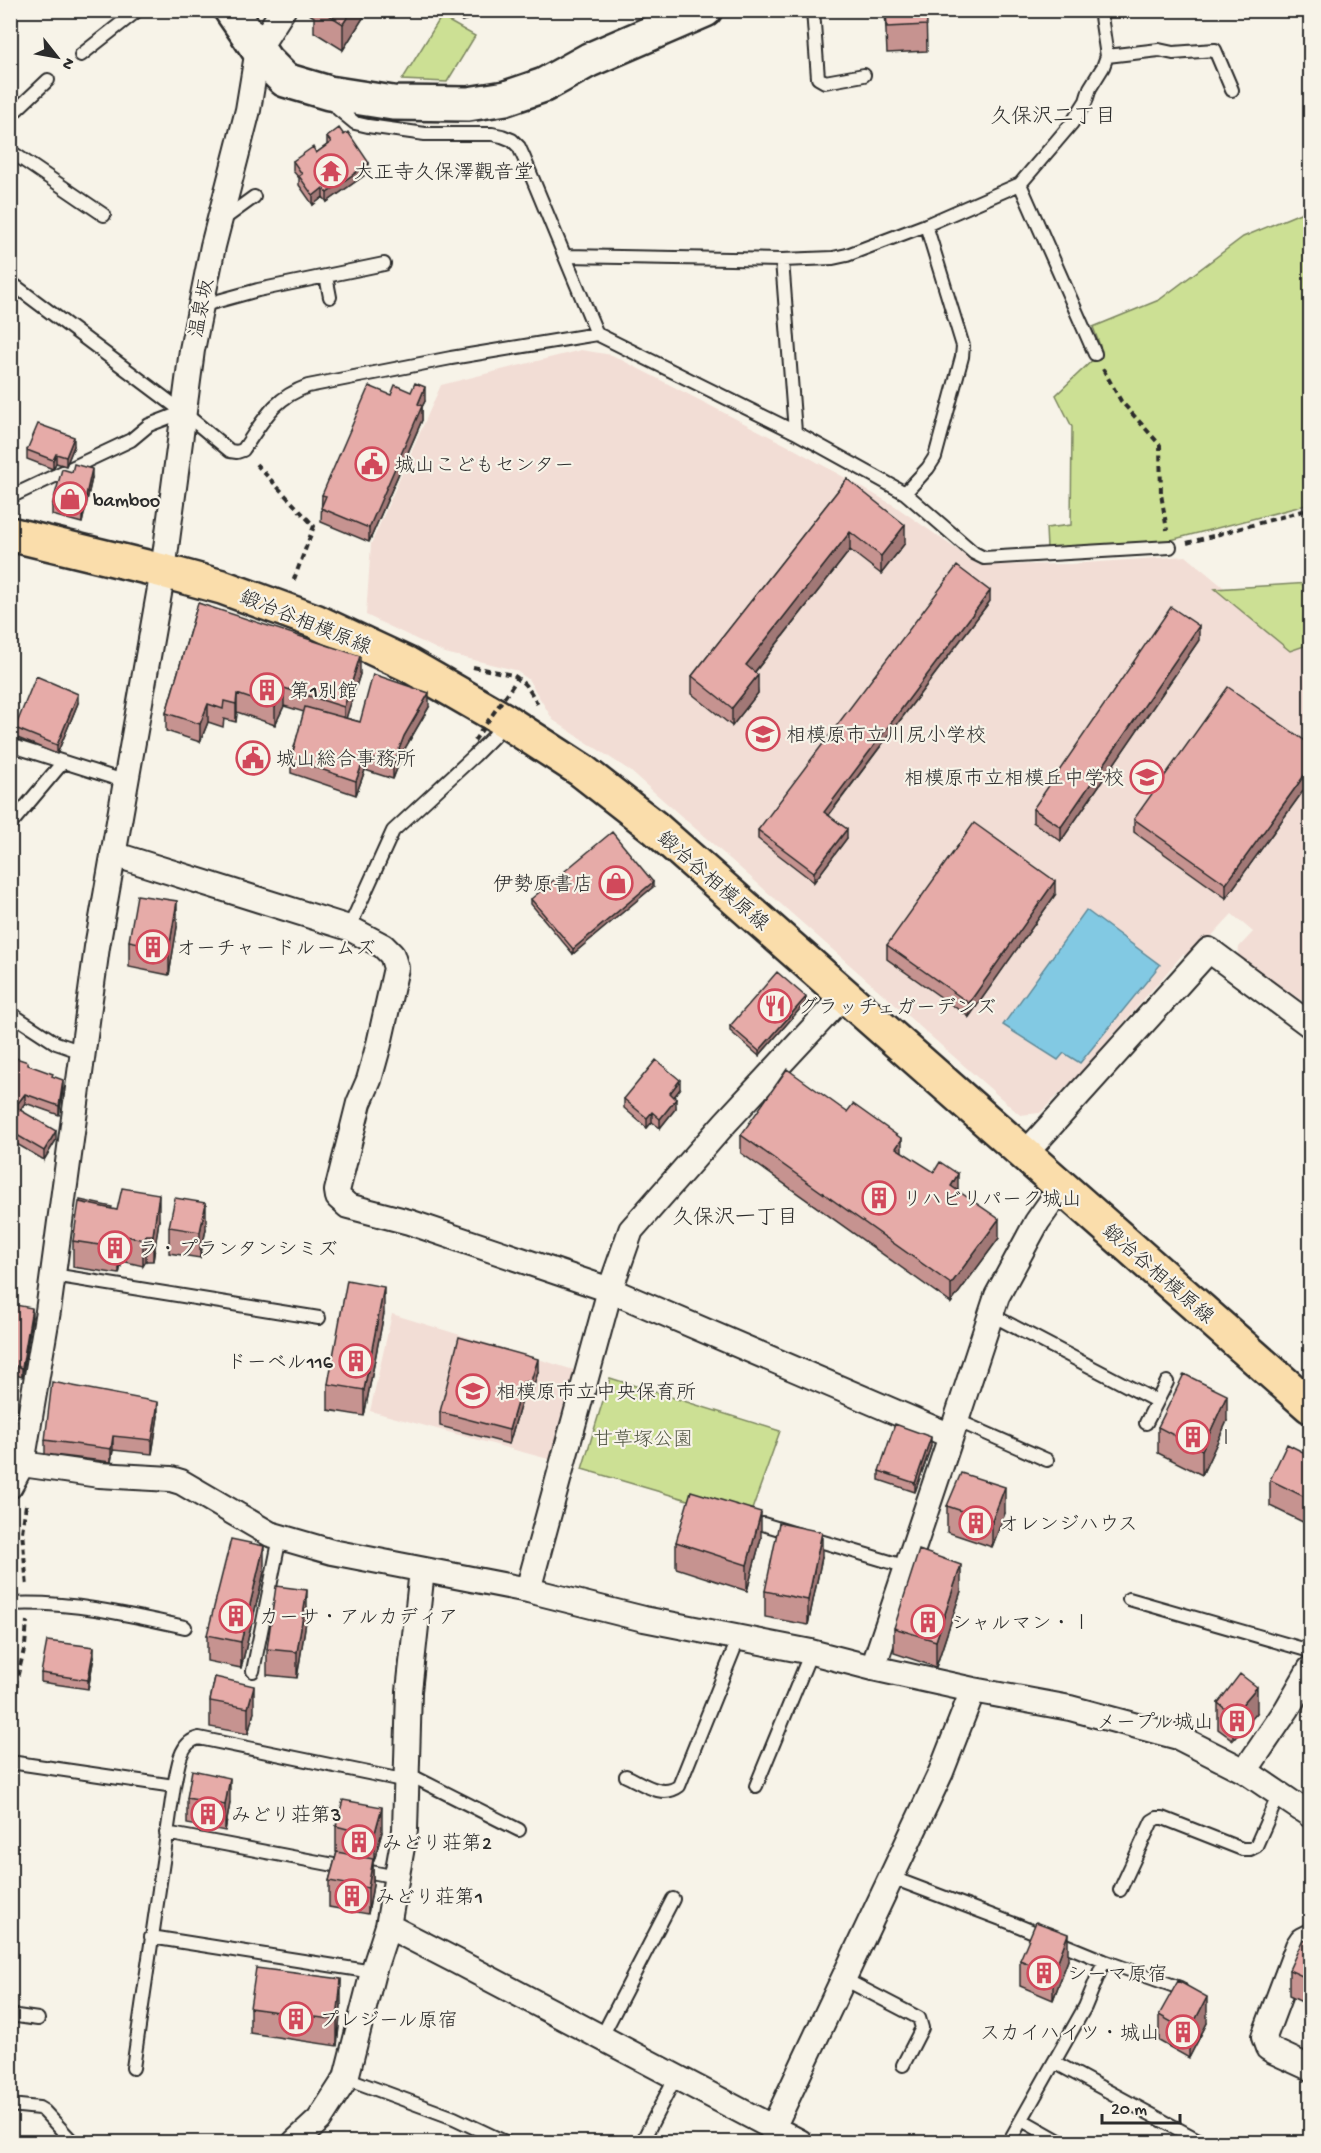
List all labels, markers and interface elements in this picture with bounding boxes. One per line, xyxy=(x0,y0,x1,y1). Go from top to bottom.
north arrow xyxy=(27,27,87,87)
text: N xyxy=(56,54,78,73)
district label: 久保沢二丁目 xyxy=(990,105,1116,131)
temple icon: 大正寺久保澤觀音堂 xyxy=(313,153,349,189)
place label: 大正寺久保澤觀音堂 xyxy=(354,161,534,186)
street label: 温泉坂 xyxy=(184,277,220,340)
public building icon: 城山こどもセンター xyxy=(354,446,390,482)
place label: 城山こどもセンター xyxy=(395,455,574,479)
shop icon: bamboo xyxy=(52,481,88,517)
place label: bamboo xyxy=(93,491,160,514)
street label: 鍛冶谷相模原線 xyxy=(235,586,374,661)
building icon: 第1別館 xyxy=(249,672,285,708)
place label: 第1別館 xyxy=(290,681,358,705)
school or university icon: 相模原市立川尻小学校 xyxy=(745,716,781,752)
place label: 相模原市立川尻小学校 xyxy=(786,725,986,749)
public building icon: 城山総合事務所 xyxy=(235,740,271,776)
place label: 城山総合事務所 xyxy=(276,748,416,773)
school or university icon: 相模原市立相模丘中学校 xyxy=(1129,759,1165,795)
place label: 相模原市立相模丘中学校 xyxy=(904,767,1124,792)
street label: 鍛冶谷相模原線 xyxy=(651,827,773,937)
shop icon: 伊勢原書店 xyxy=(598,865,634,901)
place label: 伊勢原書店 xyxy=(493,873,593,898)
building icon: オーチャードルームズ xyxy=(135,929,171,965)
place label: オーチャードルームズ xyxy=(176,939,376,962)
restaurant icon: グラッチェガーデンズ xyxy=(757,988,793,1024)
place label: グラッチェガーデンズ xyxy=(798,996,996,1021)
building icon: リハビリパーク城山 xyxy=(861,1180,897,1216)
place label: リハビリパーク城山 xyxy=(902,1189,1082,1213)
district label: 久保沢一丁目 xyxy=(672,1206,798,1232)
street label: 鍛冶谷相模原線 xyxy=(1096,1220,1218,1330)
building icon: ラ・プランタンシミズ xyxy=(97,1230,133,1266)
place label: ラ・プランタンシミズ xyxy=(138,1239,338,1263)
building icon: ドーベル116 xyxy=(338,1343,374,1379)
place label: ドーベル116 xyxy=(227,1353,334,1376)
school or university icon: 相模原市立中央保育所 xyxy=(455,1373,491,1409)
place label: 相模原市立中央保育所 xyxy=(496,1381,696,1406)
building icon: Ⅰ xyxy=(1175,1419,1211,1455)
park label: 甘草塚公園 xyxy=(593,1428,693,1453)
place label: Ⅰ xyxy=(1216,1429,1236,1452)
building icon: オレンジハウス xyxy=(958,1505,994,1541)
place label: オレンジハウス xyxy=(999,1514,1138,1538)
building icon: カーサ・アルカディア xyxy=(218,1598,254,1634)
building icon: シャルマン・Ⅰ xyxy=(910,1604,946,1640)
place label: カーサ・アルカディア xyxy=(259,1607,459,1631)
place label: シャルマン・Ⅰ xyxy=(951,1614,1091,1637)
building icon: メープル城山 xyxy=(1219,1703,1255,1739)
place label: メープル城山 xyxy=(1096,1712,1214,1736)
building icon: みどり荘第3 xyxy=(190,1796,226,1832)
place label: みどり荘第3 xyxy=(231,1804,341,1829)
building icon: みどり荘第2 xyxy=(341,1824,377,1860)
place label: みどり荘第2 xyxy=(382,1832,492,1857)
building icon: みどり荘第1 xyxy=(334,1878,370,1914)
place label: みどり荘第1 xyxy=(375,1886,483,1911)
building icon: シーマ原宿 xyxy=(1026,1955,1062,1991)
place label: シーマ原宿 xyxy=(1067,1964,1167,1988)
building icon: プレジール原宿 xyxy=(278,2001,314,2037)
place label: プレジール原宿 xyxy=(319,2010,458,2034)
building icon: スカイハイツ・城山 xyxy=(1165,2014,1201,2050)
place label: スカイハイツ・城山 xyxy=(980,2023,1160,2047)
scale bar xyxy=(1102,2087,1180,2125)
text: 20 m xyxy=(1111,2100,1147,2121)

